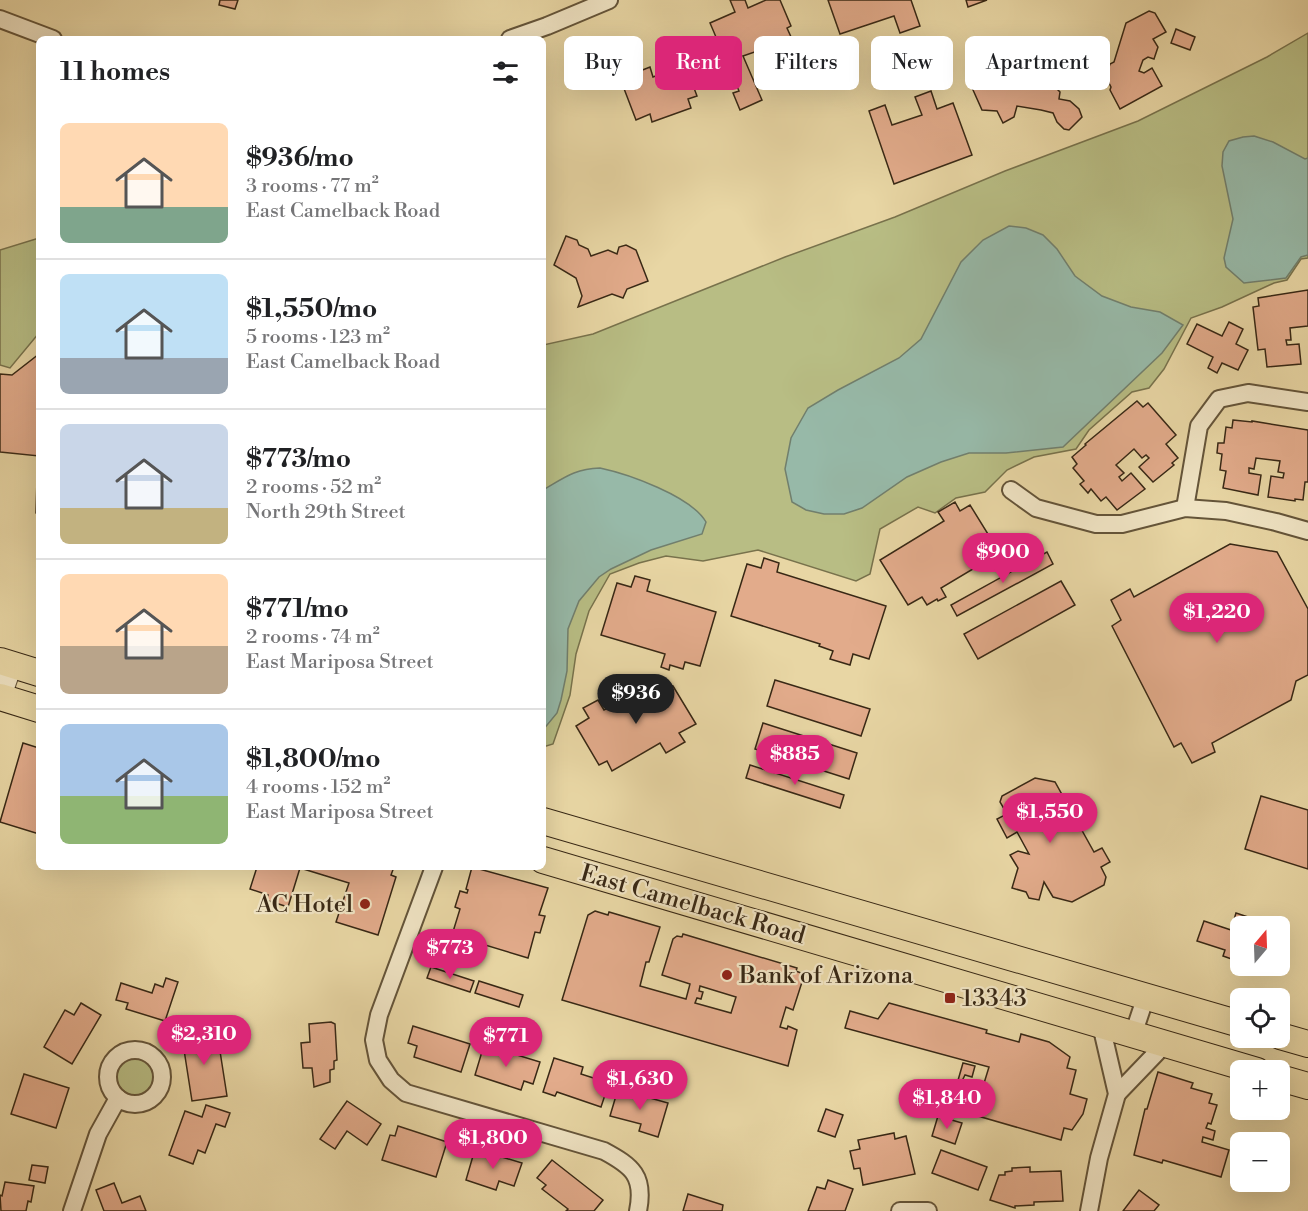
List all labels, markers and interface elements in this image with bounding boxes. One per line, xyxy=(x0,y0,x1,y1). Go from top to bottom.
chip: Buy xyxy=(564,36,643,90)
chip: Rent xyxy=(655,36,742,90)
chip: Filters xyxy=(754,36,859,90)
chip: New xyxy=(871,36,953,90)
chip: Apartment xyxy=(965,36,1110,90)
text: 11 homes xyxy=(60,56,170,88)
icon: filters xyxy=(489,56,522,89)
text: $936/mo xyxy=(246,142,354,174)
icon: home xyxy=(108,147,180,219)
text: 3 rooms · 77 m² xyxy=(246,174,379,199)
text: East Camelback Road xyxy=(246,199,440,224)
text: $1,550/mo xyxy=(246,293,377,325)
icon: home xyxy=(108,298,180,370)
text: 5 rooms · 123 m² xyxy=(246,325,390,350)
text: East Camelback Road xyxy=(246,350,440,375)
text: $773/mo xyxy=(246,443,351,475)
icon: home xyxy=(108,448,180,520)
text: 2 rooms · 52 m² xyxy=(246,475,381,500)
text: North 29th Street xyxy=(246,500,406,525)
pin: $900 xyxy=(967,533,1039,584)
text: $900 xyxy=(976,540,1030,565)
text: $771/mo xyxy=(246,593,349,625)
pin: $1,220 xyxy=(1168,593,1266,644)
icon: home xyxy=(108,598,180,670)
text: $1,220 xyxy=(1183,600,1251,625)
text: 2 rooms · 74 m² xyxy=(246,625,380,650)
text: East Mariposa Street xyxy=(246,650,434,675)
pin: $936 xyxy=(600,674,672,725)
text: $936 xyxy=(611,681,661,706)
pin: $885 xyxy=(759,735,831,786)
text: $885 xyxy=(770,742,820,767)
text: $1,800/mo xyxy=(246,743,381,775)
icon: home xyxy=(108,748,180,820)
text: 4 rooms · 152 m² xyxy=(246,775,390,800)
pin: $1,550 xyxy=(1001,793,1099,844)
text: East Mariposa Street xyxy=(246,800,434,825)
text: $1,550 xyxy=(1016,800,1084,825)
street label: East Camelback Road xyxy=(577,858,809,952)
place label: AC Hotel xyxy=(255,890,353,920)
marker: AC Hotel xyxy=(358,897,372,911)
north arrow xyxy=(1230,916,1290,976)
map controls xyxy=(1230,916,1290,1192)
pin: $773 xyxy=(414,929,486,980)
text: $773 xyxy=(426,936,474,961)
place label: Bank of Arizona xyxy=(738,961,914,991)
marker: Bank of Arizona xyxy=(720,968,734,982)
place label: 13343 xyxy=(962,984,1027,1014)
button: locate xyxy=(1230,988,1290,1048)
marker: 13343 xyxy=(943,991,957,1005)
pin: $2,310 xyxy=(155,1015,253,1066)
pin: $771 xyxy=(470,1017,542,1068)
text: $2,310 xyxy=(171,1022,237,1047)
text: $771 xyxy=(483,1024,529,1049)
pin: $1,630 xyxy=(591,1060,689,1111)
button: + xyxy=(1230,1060,1290,1120)
text: $1,630 xyxy=(606,1067,674,1092)
pin: $1,840 xyxy=(898,1079,996,1130)
text: $1,840 xyxy=(913,1086,981,1111)
pin: $1,800 xyxy=(444,1119,542,1170)
text: $1,800 xyxy=(458,1126,528,1151)
button: − xyxy=(1230,1132,1290,1192)

